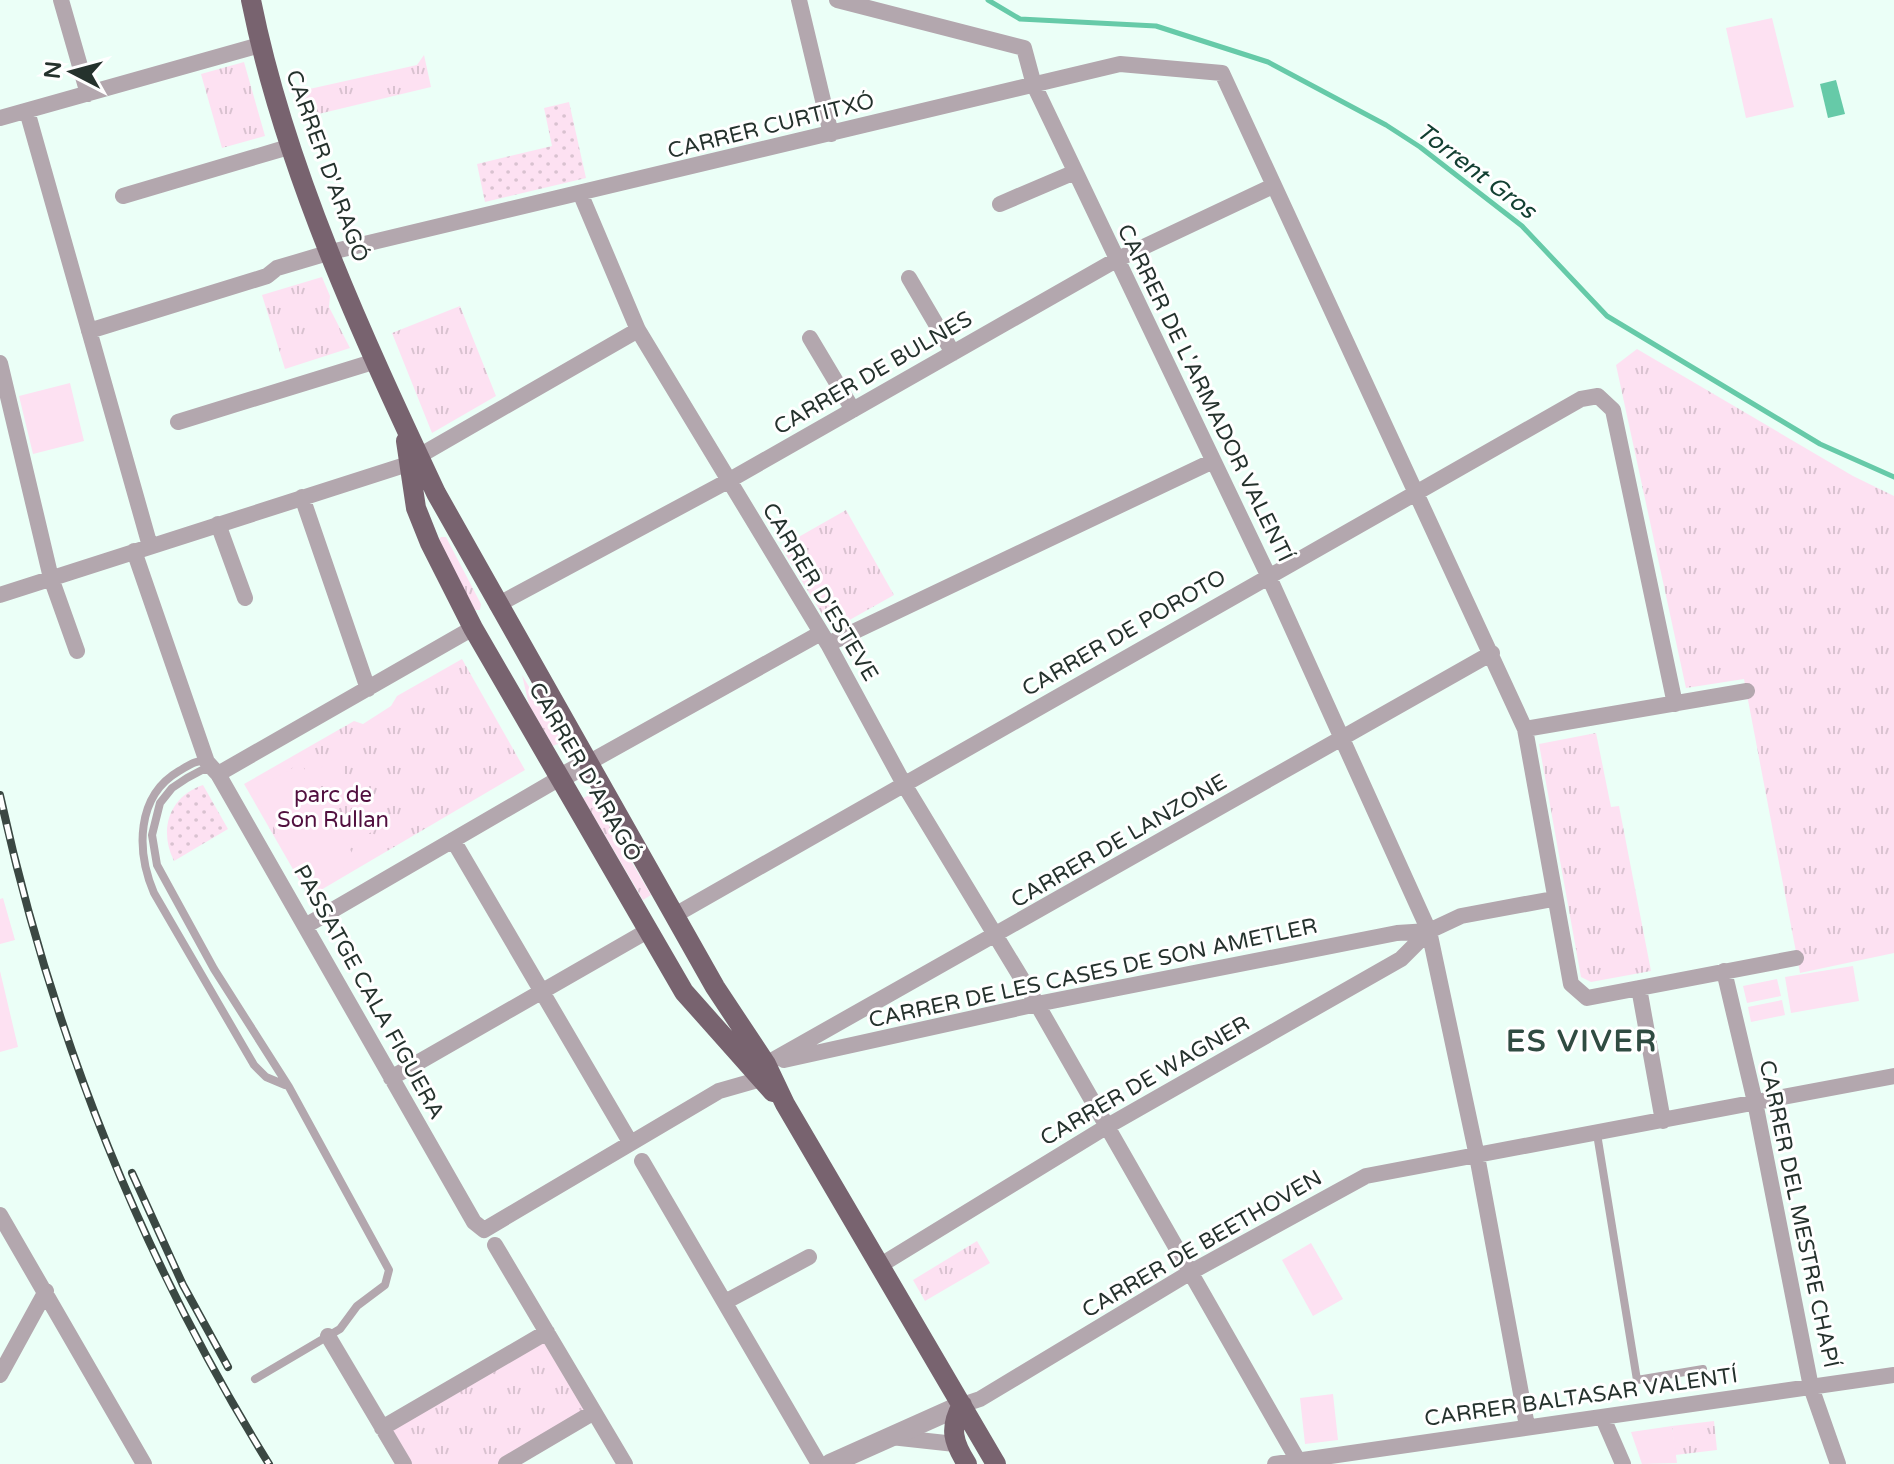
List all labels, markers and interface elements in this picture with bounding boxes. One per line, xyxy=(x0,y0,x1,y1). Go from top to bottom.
north arrow xyxy=(32,32,112,112)
text: N xyxy=(39,60,67,80)
street label: CARRER D'ARAGÓ xyxy=(280,66,375,266)
street label: CARRER CURTITXÓ xyxy=(665,87,877,164)
water label: Torrent Gros xyxy=(1411,117,1543,226)
street label: CARRER DE L'ARMADOR VALENTÍ xyxy=(1112,219,1299,566)
street label: CARRER DE BULNES xyxy=(769,306,977,440)
street label: CARRER D'ESTEVE xyxy=(756,498,884,686)
street label: CARRER DE POROTO xyxy=(1017,564,1231,702)
street label: CARRER D'ARAGÓ xyxy=(523,677,648,866)
street label: CARRER DE LANZONE xyxy=(1007,769,1231,913)
park label: parc de Son Rullan xyxy=(277,782,389,833)
street label: PASSATGE CALA FIGUERA xyxy=(288,860,450,1124)
street label: CARRER DE LES CASES DE SON AMETLER xyxy=(866,913,1320,1033)
street label: CARRER DE WAGNER xyxy=(1036,1010,1254,1152)
district label: ES VIVER xyxy=(1506,1023,1658,1060)
street label: CARRER DEL MESTRE CHAPÍ xyxy=(1754,1058,1845,1370)
street label: CARRER DE BEETHOVEN xyxy=(1077,1165,1327,1323)
street label: CARRER BALTASAR VALENTÍ xyxy=(1423,1361,1739,1432)

